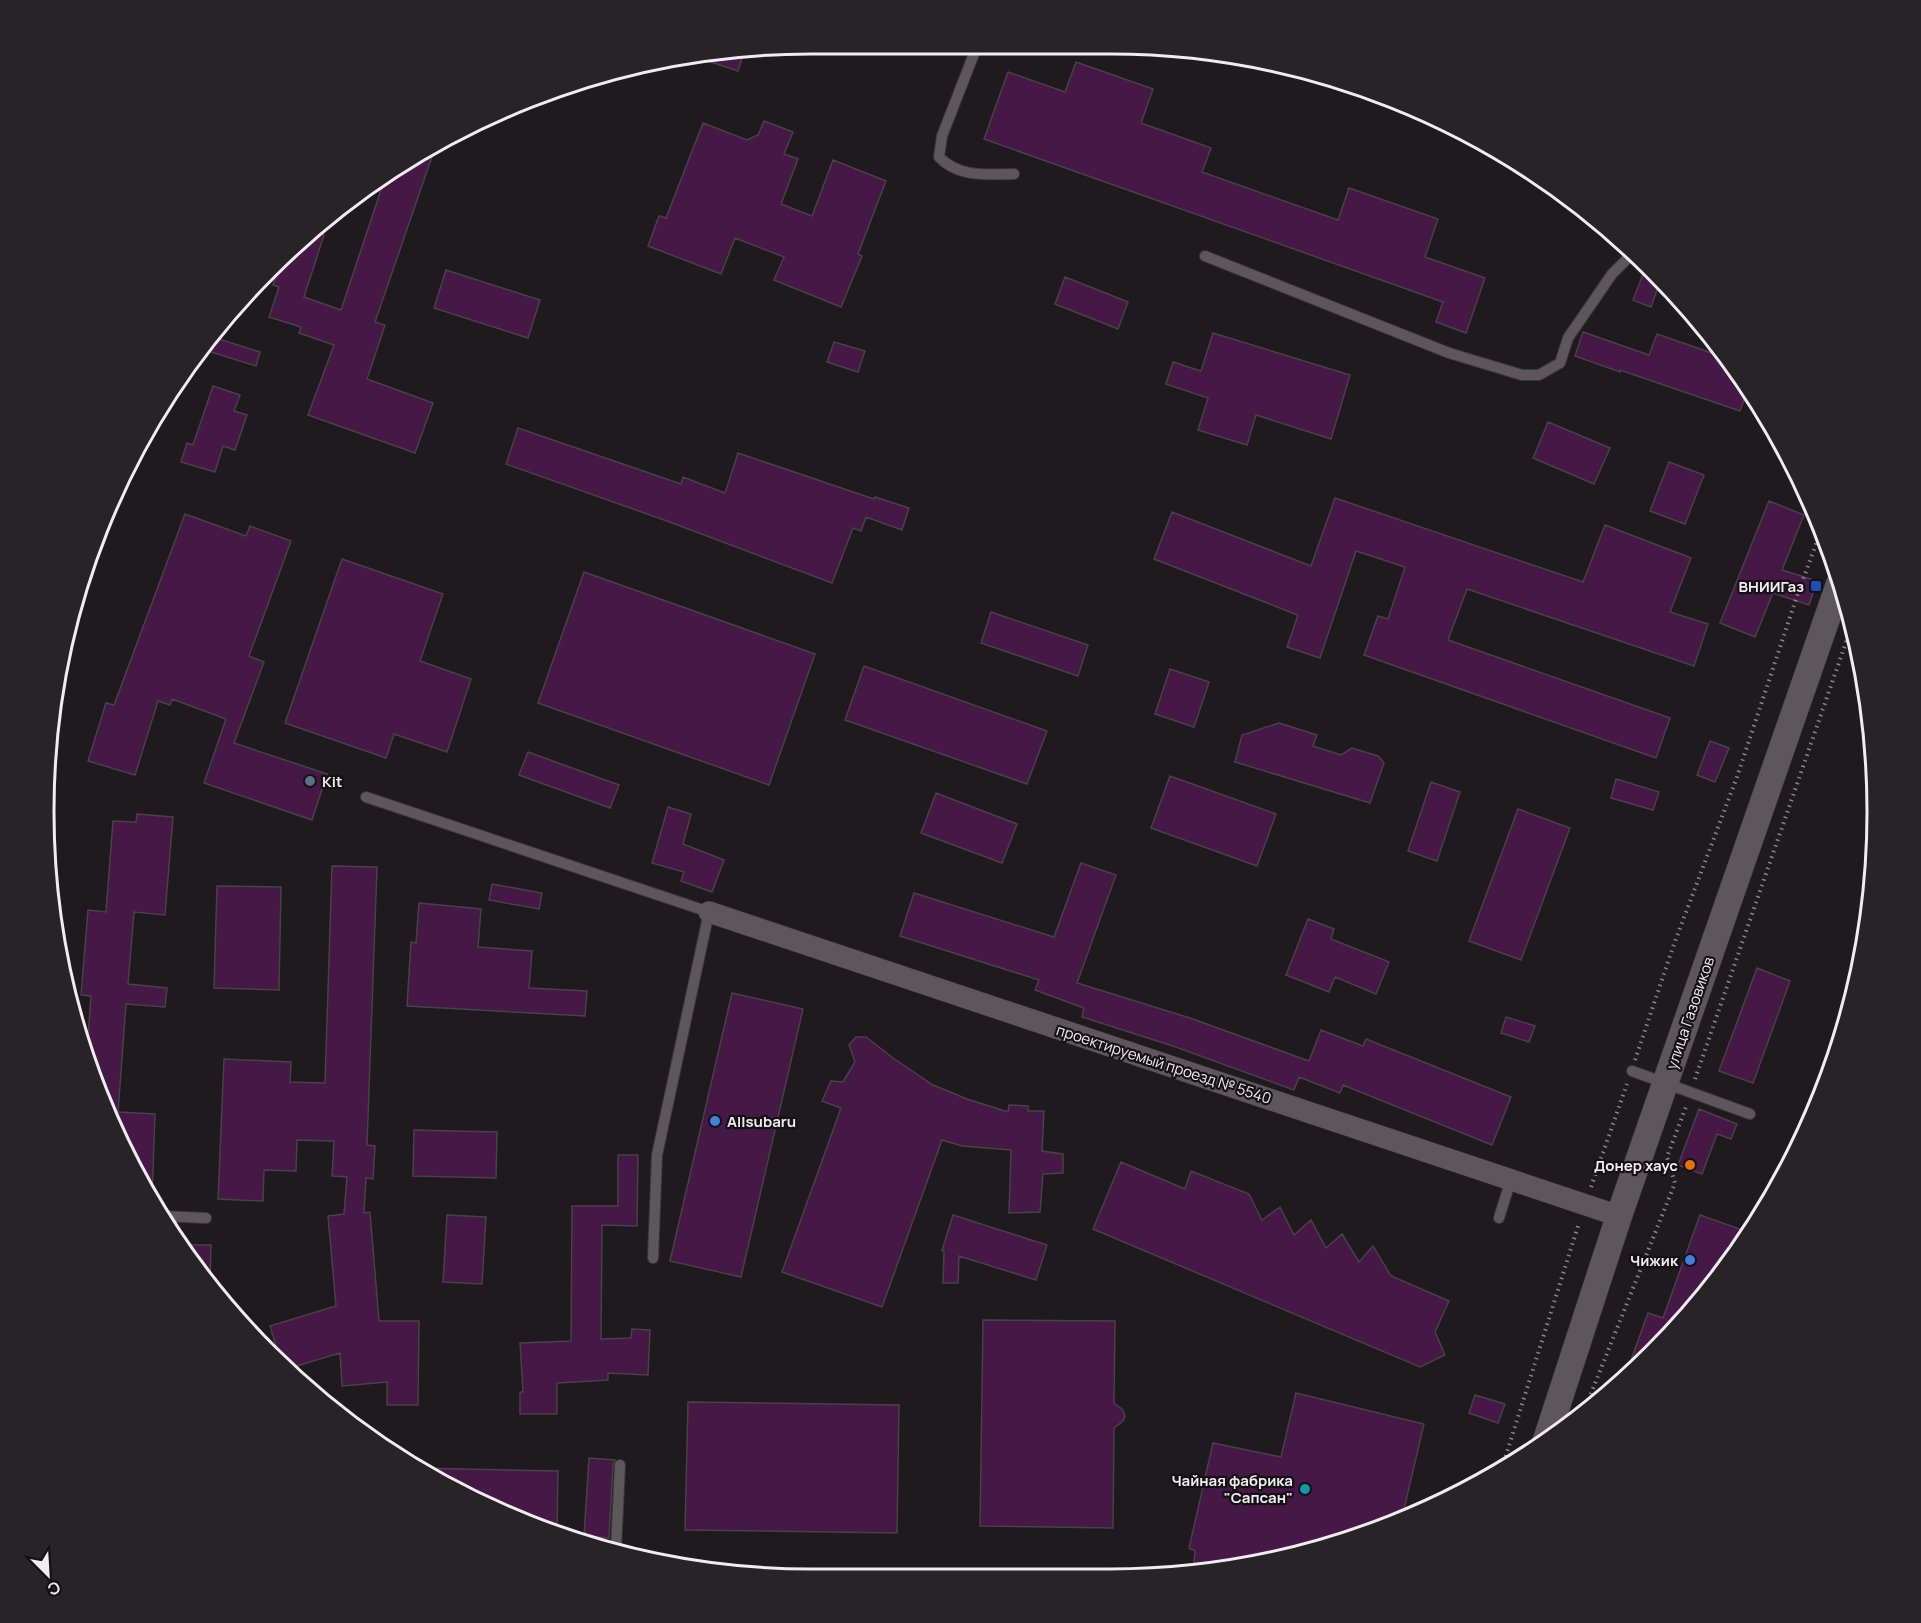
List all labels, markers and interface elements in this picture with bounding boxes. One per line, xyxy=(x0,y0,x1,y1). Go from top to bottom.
place label: ВНИИГаз xyxy=(1739,576,1804,597)
marker: ВНИИГаз xyxy=(1809,579,1823,593)
place label: Kit xyxy=(322,771,342,792)
marker: Kit xyxy=(303,774,317,788)
street label: улица Газовиков xyxy=(1661,954,1719,1072)
street label: проектируемый проезд № 5540 xyxy=(1054,1019,1274,1109)
place label: Allsubaru xyxy=(727,1111,796,1132)
marker: Allsubaru xyxy=(708,1114,722,1128)
place label: Донер хаус xyxy=(1594,1155,1678,1176)
marker: Донер хаус xyxy=(1683,1158,1697,1172)
place label: Чижик xyxy=(1630,1250,1679,1271)
marker: Чижик xyxy=(1683,1253,1697,1267)
place label: Чайная фабрика "Сапсан" xyxy=(1171,1470,1293,1508)
marker: Чайная фабрика "Сапсан" xyxy=(1298,1482,1312,1496)
north arrow xyxy=(18,1545,78,1605)
text: С xyxy=(44,1576,64,1601)

